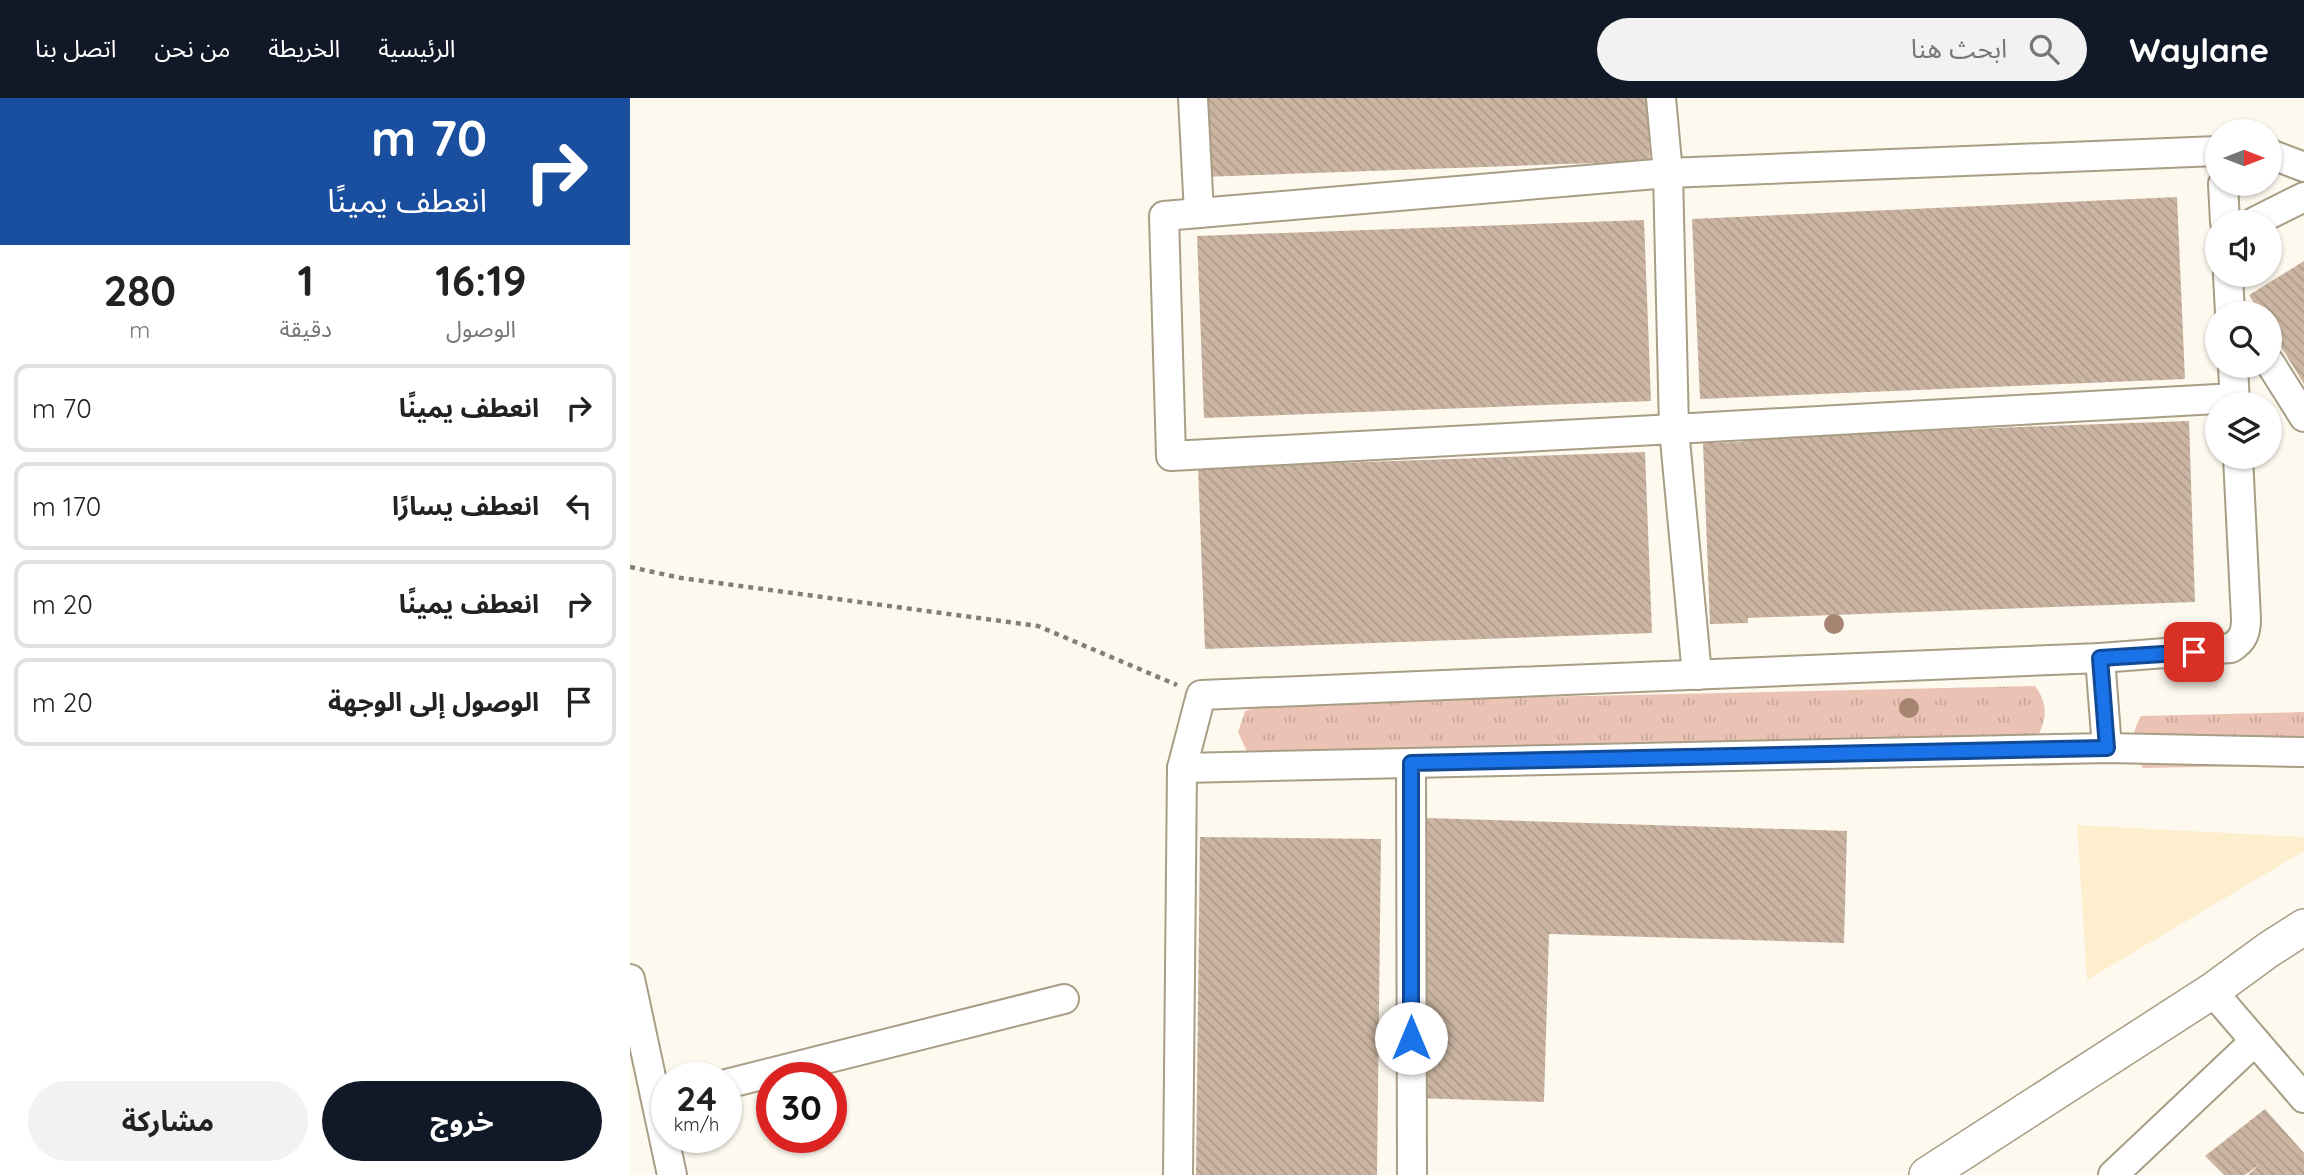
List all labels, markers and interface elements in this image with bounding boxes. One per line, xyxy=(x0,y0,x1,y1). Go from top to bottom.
search box xyxy=(1597,18,2087,81)
text: Waylane xyxy=(2129,29,2269,70)
icon: search xyxy=(2025,30,2063,68)
text: ابحث هنا xyxy=(1911,32,2007,65)
text: اتصل بنا xyxy=(35,33,116,63)
text: من نحن xyxy=(154,33,230,63)
text: الخريطة xyxy=(268,33,340,63)
text: الرئيسية xyxy=(378,33,455,63)
text: 70 m xyxy=(371,107,487,168)
north arrow xyxy=(2205,119,2282,196)
map controls xyxy=(2205,119,2282,469)
icon: right xyxy=(511,126,602,217)
text: انعطف يمينًا xyxy=(327,180,487,220)
button: sound xyxy=(2205,210,2282,287)
text: 1 xyxy=(298,254,314,307)
text: 16:19 xyxy=(435,254,527,307)
text: 280 xyxy=(103,264,176,317)
button: search xyxy=(2205,301,2282,378)
text: دقيقة xyxy=(280,314,332,343)
text: الوصول xyxy=(446,314,516,343)
text: m xyxy=(129,315,150,344)
icon: right xyxy=(560,389,598,427)
text: انعطف يمينًا xyxy=(399,391,539,424)
text: 70 m xyxy=(32,392,92,425)
button: layers xyxy=(2205,392,2282,469)
icon: left xyxy=(560,487,598,525)
text: انعطف يسارًا xyxy=(392,489,539,522)
text: 170 m xyxy=(32,490,101,523)
icon: right xyxy=(560,585,598,623)
text: انعطف يمينًا xyxy=(399,587,539,620)
text: 20 m xyxy=(32,588,93,621)
pin xyxy=(2164,622,2224,682)
icon: arrive xyxy=(2175,633,2213,671)
icon: arrive xyxy=(560,683,598,721)
text: الوصول إلى الوجهة xyxy=(328,685,539,718)
text: 20 m xyxy=(32,686,93,719)
position arrow xyxy=(1374,1001,1448,1075)
speed limit sign: 30 xyxy=(756,1062,847,1153)
text: 24 xyxy=(676,1076,717,1120)
button: مشاركة xyxy=(28,1081,308,1161)
button: خروج xyxy=(322,1081,602,1161)
text: km/h xyxy=(674,1113,719,1136)

